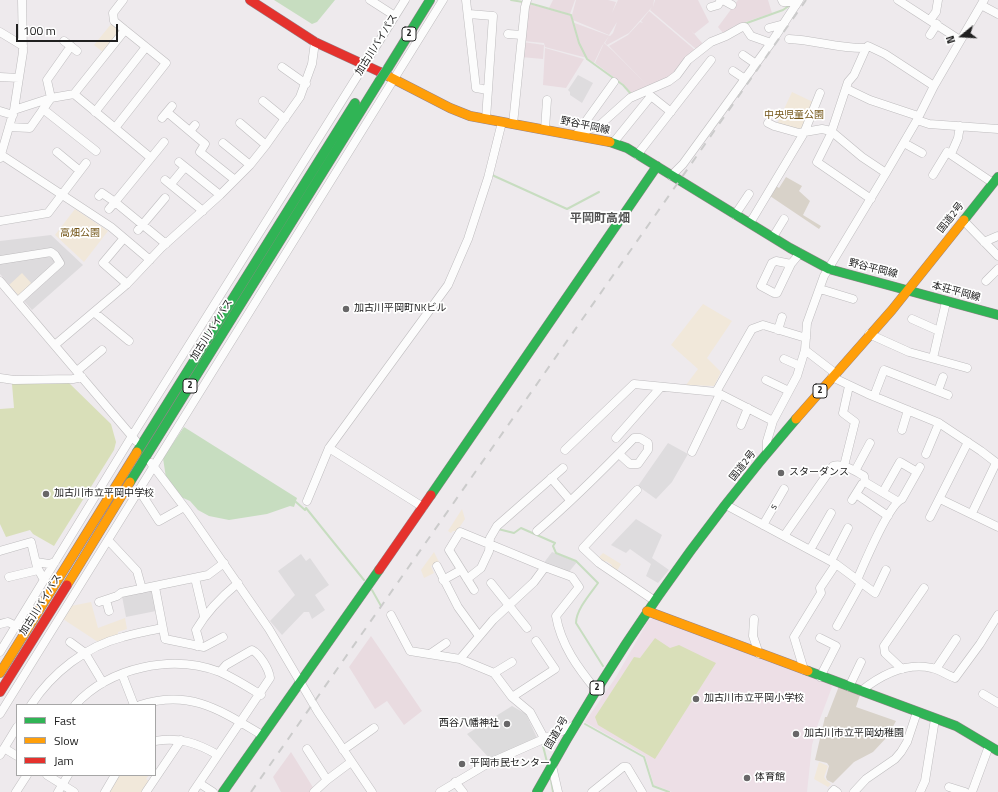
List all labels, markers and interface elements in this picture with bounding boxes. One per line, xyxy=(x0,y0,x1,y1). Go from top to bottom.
street label: 加古川バイパス xyxy=(353,12,401,78)
scale bar xyxy=(18,16,120,42)
north arrow xyxy=(942,16,982,56)
text: 100 m xyxy=(23,21,56,40)
road number: 2 xyxy=(402,27,416,41)
text: N xyxy=(942,34,959,46)
park label: 中央児童公園 xyxy=(764,110,824,122)
street label: 野谷平岡線 xyxy=(559,115,611,137)
street label: 国道2号 xyxy=(935,200,967,236)
district label: 平岡町高畑 xyxy=(570,212,630,226)
park label: 高畑公園 xyxy=(60,228,100,240)
street label: 野谷平岡線 xyxy=(847,257,899,281)
street label: 本荘平岡線 xyxy=(930,280,982,304)
street label: 加古川バイパス xyxy=(188,297,236,363)
place label: 加古川平岡町NKビル xyxy=(354,303,446,315)
marker: 加古川平岡町NKビル xyxy=(341,304,351,314)
road number: 2 xyxy=(183,379,197,393)
road number: 2 xyxy=(813,384,827,398)
street label: 国道2号 xyxy=(727,448,759,484)
place label: スターダンス xyxy=(789,467,849,479)
marker: スターダンス xyxy=(776,468,786,478)
place label: 加古川市立平岡中学校 xyxy=(54,488,154,500)
marker: 加古川市立平岡中学校 xyxy=(41,489,51,499)
street label: s xyxy=(768,502,780,512)
street label: 加古川バイパス xyxy=(17,572,65,638)
road number: 2 xyxy=(590,681,604,695)
place label: 加古川市立平岡小学校 xyxy=(704,693,804,705)
marker: 加古川市立平岡小学校 xyxy=(691,694,701,704)
legend xyxy=(16,704,156,776)
text: Fast xyxy=(54,711,76,730)
street label: 国道2号 xyxy=(543,715,571,751)
place label: 西谷八幡神社 xyxy=(439,718,499,730)
marker: 西谷八幡神社 xyxy=(502,719,512,729)
place label: 加古川市立平岡幼稚園 xyxy=(804,728,904,740)
marker: 加古川市立平岡幼稚園 xyxy=(791,729,801,739)
text: Slow xyxy=(54,731,79,750)
text: Jam xyxy=(54,751,74,770)
place label: 平岡市民センター xyxy=(470,758,550,770)
marker: 平岡市民センター xyxy=(457,759,467,769)
place label: 体育館 xyxy=(755,772,785,784)
marker: 体育館 xyxy=(742,773,752,783)

